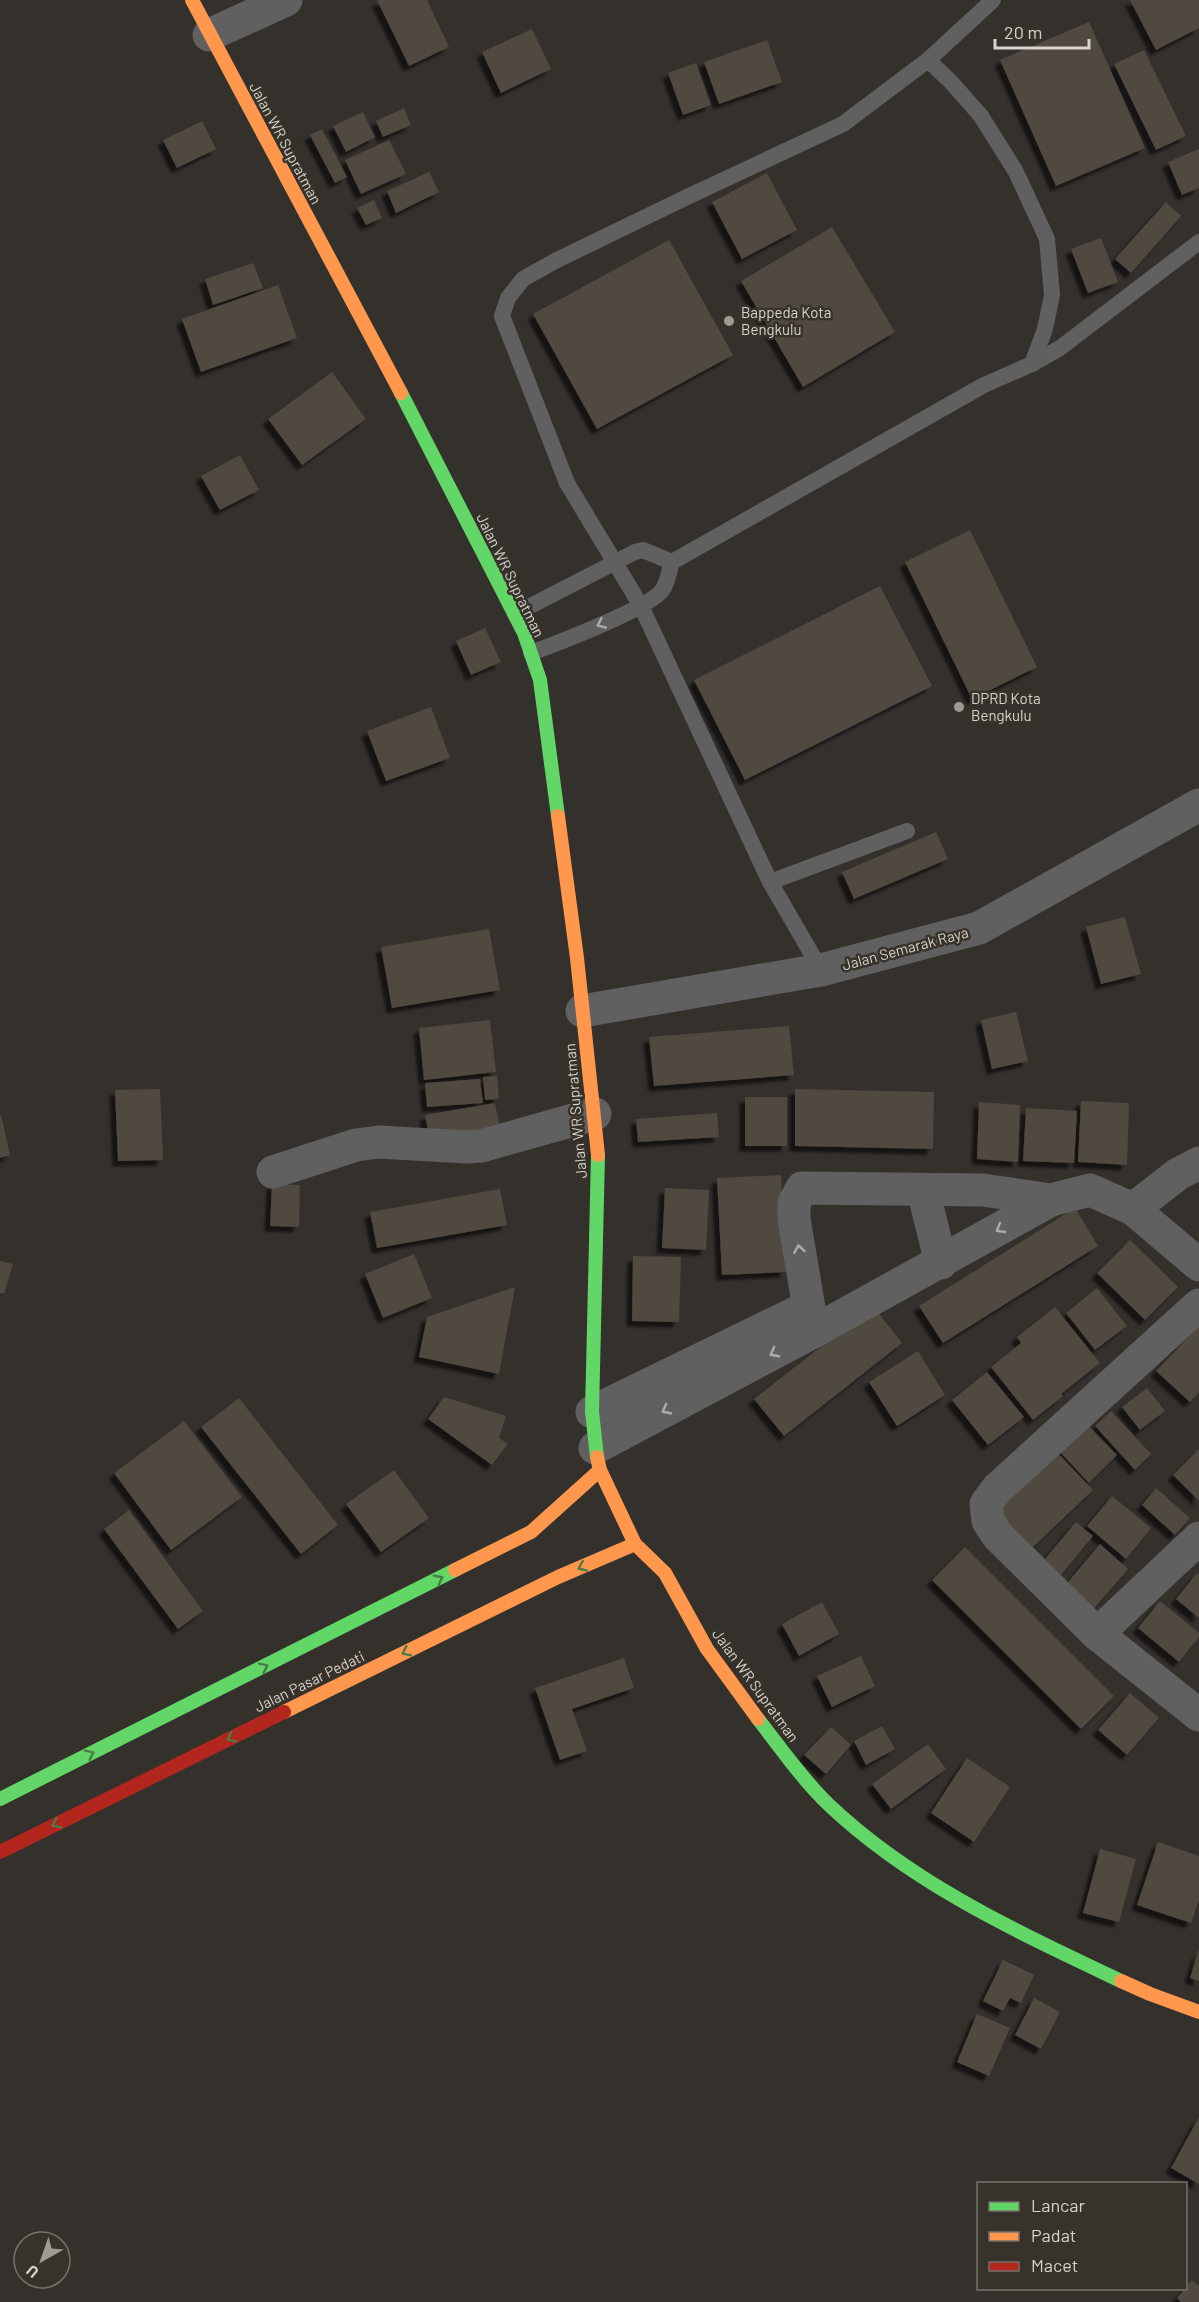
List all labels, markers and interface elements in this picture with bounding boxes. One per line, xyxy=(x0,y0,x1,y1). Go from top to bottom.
scale bar xyxy=(995,12,1090,50)
text: 20 m xyxy=(1004,21,1042,43)
street label: Jalan WR Supratman xyxy=(246,79,326,207)
place label: Bappeda Kota Bengkulu xyxy=(741,303,831,338)
marker: Bappeda Kota Bengkulu xyxy=(722,314,736,328)
street label: Jalan WR Supratman xyxy=(473,510,549,640)
one-way arrow xyxy=(596,617,607,629)
place label: DPRD Kota Bengkulu xyxy=(971,689,1041,724)
marker: DPRD Kota Bengkulu xyxy=(952,700,966,714)
street label: Jalan Semarak Raya xyxy=(840,922,970,974)
street label: Jalan WR Supratman xyxy=(560,1043,590,1179)
one-way arrow xyxy=(996,1222,1007,1233)
one-way arrow xyxy=(793,1244,805,1253)
one-way arrow xyxy=(769,1345,780,1357)
one-way arrow xyxy=(662,1403,672,1414)
one-way arrow xyxy=(577,1559,588,1571)
one-way arrow xyxy=(432,1575,443,1586)
street label: Jalan WR Supratman xyxy=(709,1625,803,1745)
one-way arrow xyxy=(402,1644,413,1656)
street label: Jalan Pasar Pedati xyxy=(251,1647,367,1715)
one-way arrow xyxy=(258,1662,269,1674)
one-way arrow xyxy=(227,1731,238,1742)
one-way arrow xyxy=(84,1749,95,1761)
one-way arrow xyxy=(52,1817,63,1829)
legend xyxy=(977,2182,1187,2290)
text: Lancar xyxy=(1031,2194,1086,2216)
text: Padat xyxy=(1031,2224,1076,2246)
north arrow xyxy=(12,2230,72,2290)
text: Macet xyxy=(1031,2254,1078,2276)
text: U xyxy=(22,2261,42,2282)

